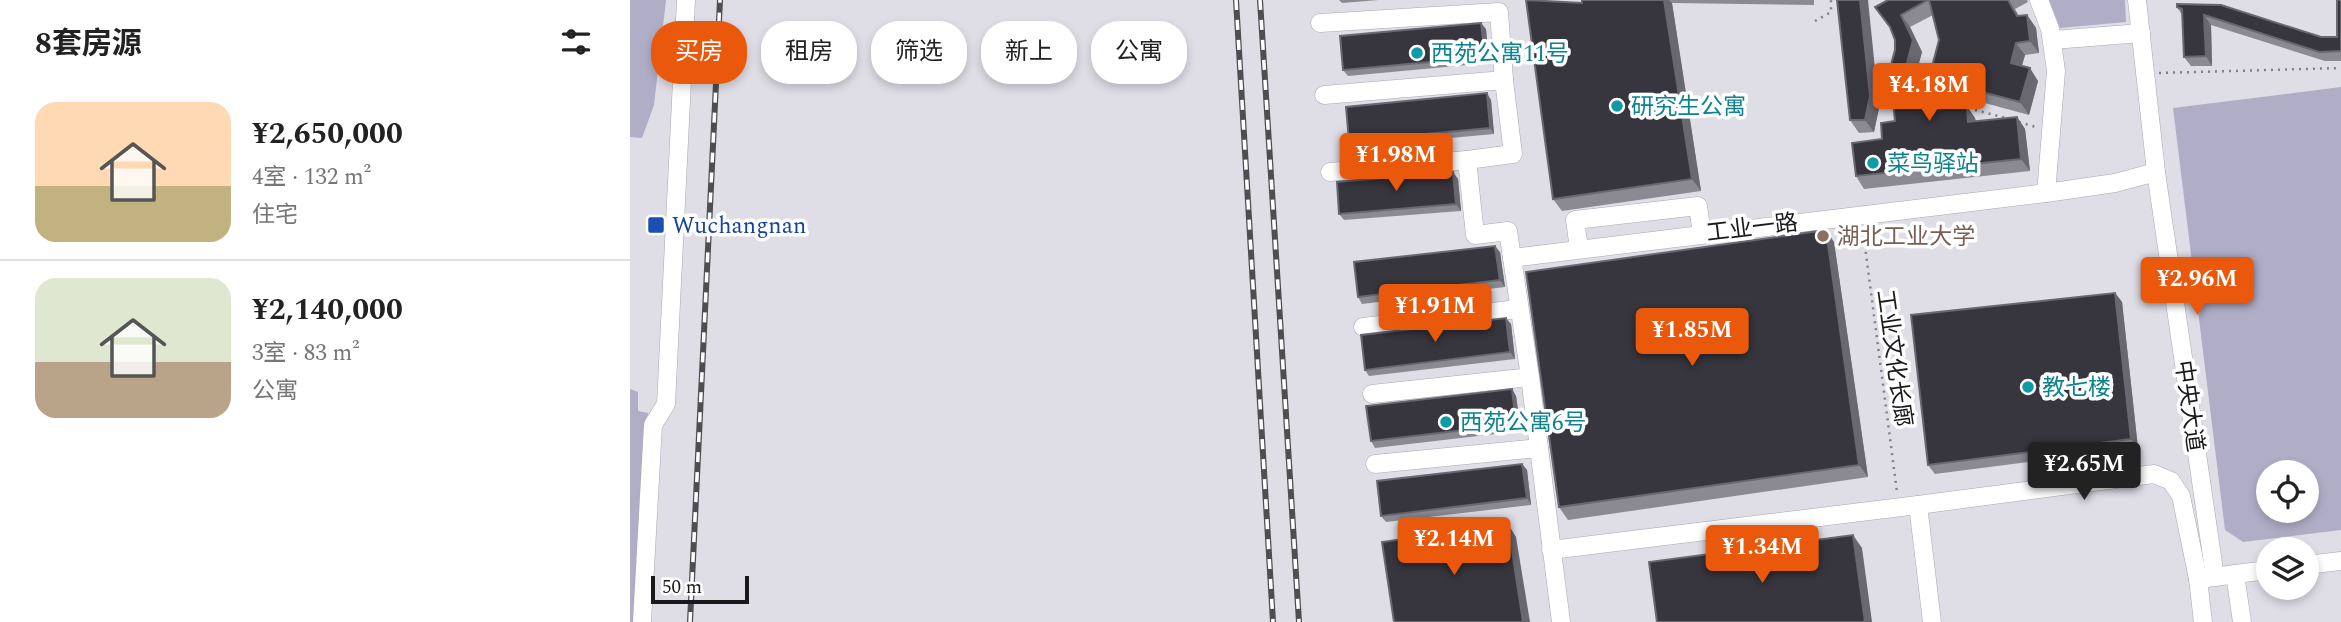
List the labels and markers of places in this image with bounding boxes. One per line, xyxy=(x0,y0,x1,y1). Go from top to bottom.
place label: 西苑公寓11号 xyxy=(1431,37,1569,72)
marker: 西苑公寓11号 xyxy=(1409,45,1425,61)
pin: ¥4.18M xyxy=(1872,64,1986,123)
place label: 研究生公寓 xyxy=(1631,90,1746,125)
marker: 研究生公寓 xyxy=(1609,98,1625,114)
pin: ¥1.98M xyxy=(1339,134,1453,193)
place label: 菜鸟驿站 xyxy=(1887,147,1979,182)
marker: 菜鸟驿站 xyxy=(1865,155,1881,171)
place label: Wuchangnan xyxy=(672,209,806,244)
marker: Wuchangnan xyxy=(646,215,666,235)
place label: 湖北工业大学 xyxy=(1837,220,1975,255)
marker: 湖北工业大学 xyxy=(1815,228,1831,244)
pin: ¥2.96M xyxy=(2140,258,2254,317)
pin: ¥1.91M xyxy=(1378,284,1492,344)
pin: ¥1.85M xyxy=(1635,308,1749,368)
place label: 教七楼 xyxy=(2042,371,2111,406)
marker: 教七楼 xyxy=(2020,379,2036,395)
place label: 西苑公寓6号 xyxy=(1460,406,1587,441)
marker: 西苑公寓6号 xyxy=(1438,414,1454,430)
pin: ¥2.65M xyxy=(2027,442,2141,502)
pin: ¥2.14M xyxy=(1397,518,1511,577)
pin: ¥1.34M xyxy=(1705,526,1819,585)

